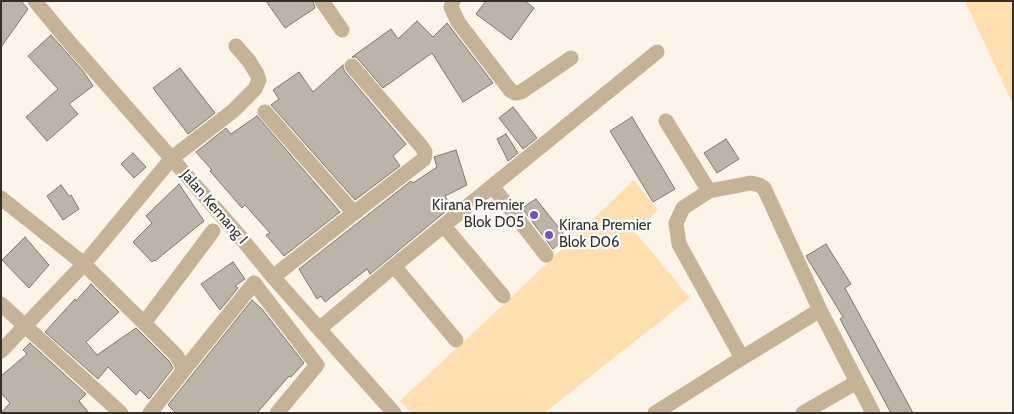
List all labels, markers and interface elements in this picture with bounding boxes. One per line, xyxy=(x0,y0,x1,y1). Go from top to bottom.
street label: Jalan Kemang I xyxy=(177,166,251,248)
place label: Kirana Premier Blok D05 xyxy=(432,197,524,232)
marker: Kirana Premier Blok D05 xyxy=(528,209,540,221)
place label: Kirana Premier Blok D06 xyxy=(559,217,651,252)
marker: Kirana Premier Blok D06 xyxy=(543,229,555,241)

